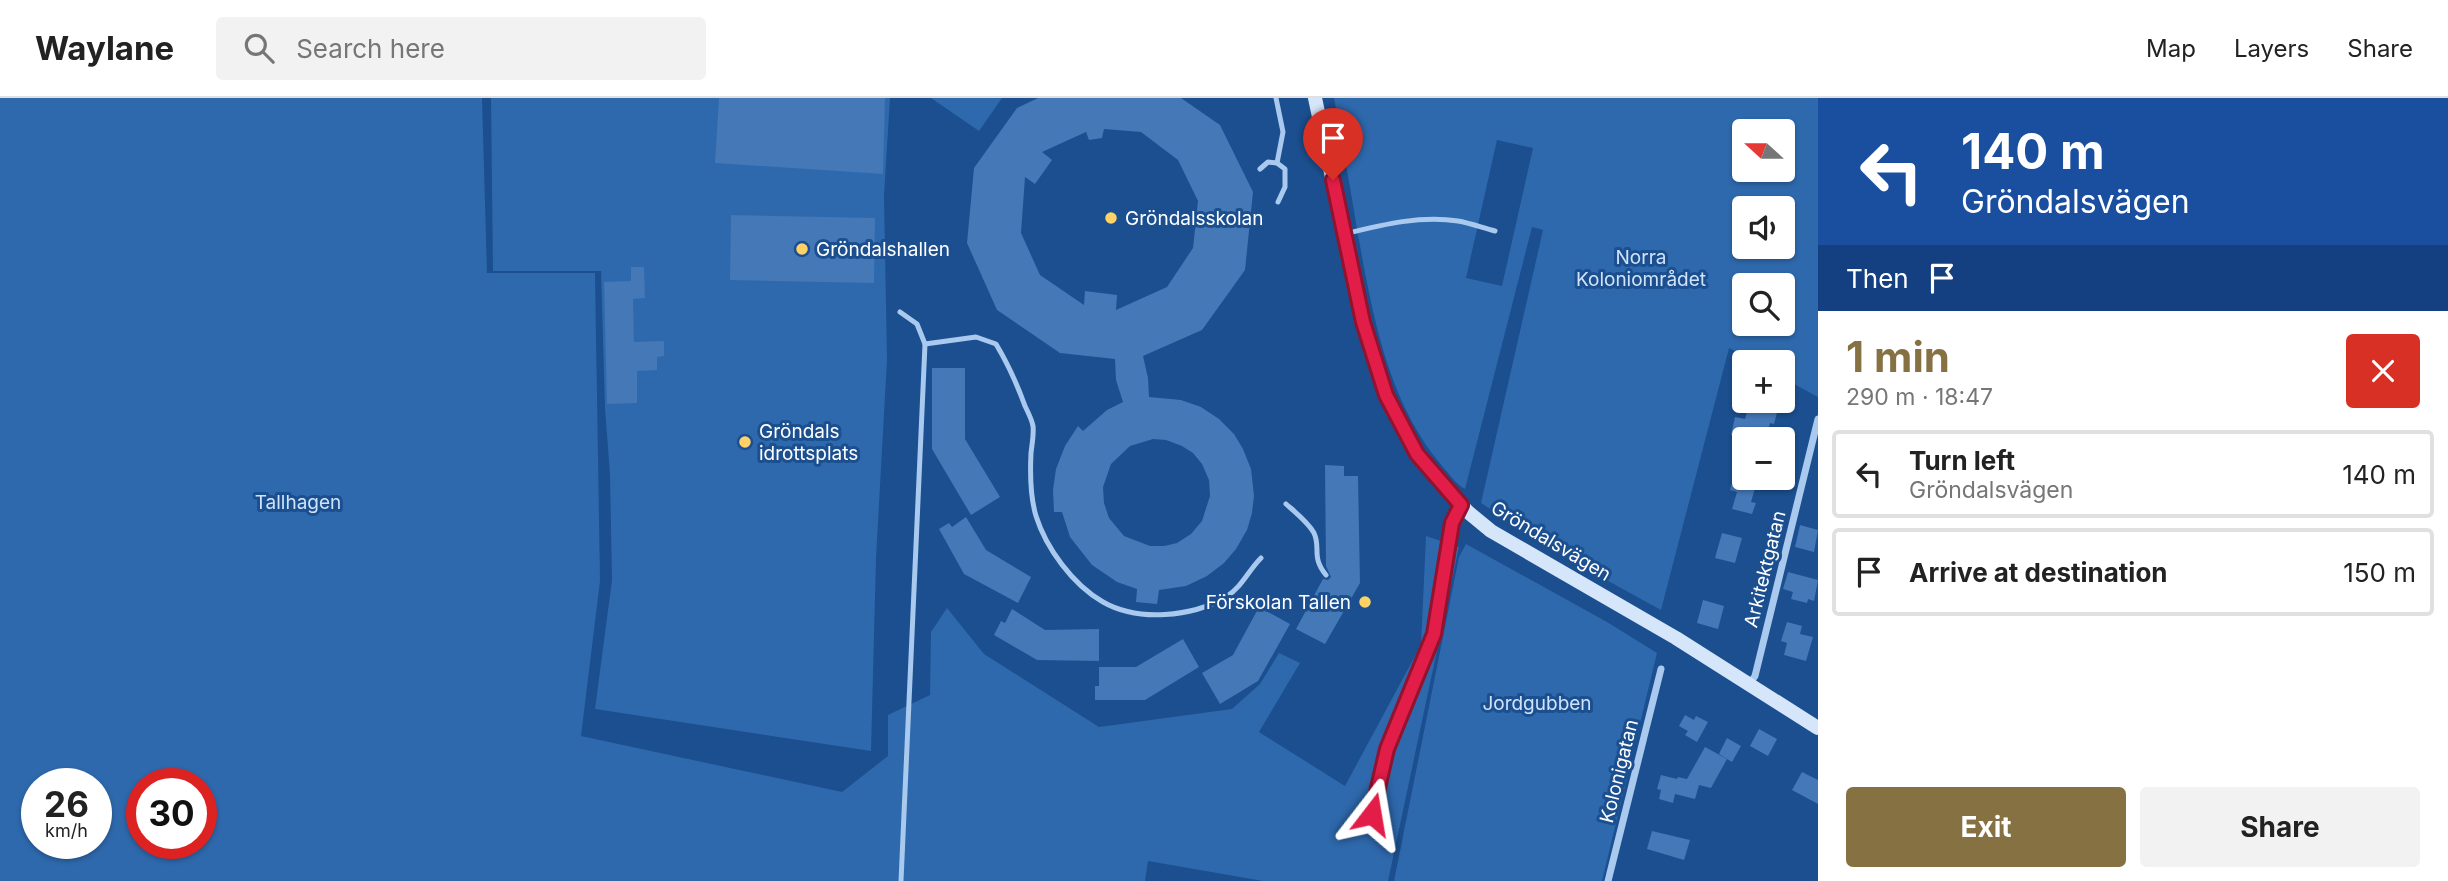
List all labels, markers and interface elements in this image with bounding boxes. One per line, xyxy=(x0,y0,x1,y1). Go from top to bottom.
search box xyxy=(216,17,706,80)
text: Waylane xyxy=(35,28,174,68)
icon: search xyxy=(240,29,278,67)
text: Search here xyxy=(296,33,445,64)
text: Map xyxy=(2146,34,2196,63)
text: Layers xyxy=(2234,34,2309,63)
text: Share xyxy=(2347,34,2413,63)
pin xyxy=(1303,108,1363,180)
icon: arrive xyxy=(1314,119,1352,157)
north arrow xyxy=(1732,119,1796,182)
map controls xyxy=(1732,119,1795,490)
text: 140 m xyxy=(1961,122,2105,181)
icon: left xyxy=(1846,126,1937,217)
text: Gröndalsvägen xyxy=(1961,182,2190,221)
button: sound xyxy=(1732,196,1795,259)
place label: Gröndalsskolan xyxy=(1125,207,1263,230)
marker: Gröndalsskolan xyxy=(1103,210,1119,226)
place label: Gröndalshallen xyxy=(816,238,950,261)
marker: Gröndalshallen xyxy=(794,241,810,257)
park label: Norra Koloniområdet xyxy=(1576,246,1706,291)
icon: arrive xyxy=(1923,259,1961,297)
text: Then xyxy=(1846,263,1909,294)
button: search xyxy=(1732,273,1795,336)
text: 1 min xyxy=(1846,331,1950,382)
button: close xyxy=(2346,334,2420,408)
button: + xyxy=(1732,350,1795,413)
text: 290 m · 18:47 xyxy=(1846,383,1993,411)
place label: Gröndals idrottsplats xyxy=(759,420,858,465)
button: − xyxy=(1732,427,1795,490)
marker: Gröndals idrottsplats xyxy=(737,434,753,450)
text: Turn left xyxy=(1909,445,2015,476)
icon: left xyxy=(1850,455,1888,493)
text: 140 m xyxy=(2342,459,2416,490)
text: Gröndalsvägen xyxy=(1909,476,2073,504)
park label: Tallhagen xyxy=(255,491,341,514)
street label: Gröndalsvägen xyxy=(1487,496,1615,586)
street label: Arkitektgatan xyxy=(1739,508,1791,630)
icon: arrive xyxy=(1850,553,1888,591)
text: Arrive at destination xyxy=(1909,557,2168,588)
text: 150 m xyxy=(2343,557,2416,588)
place label: Förskolan Tallen xyxy=(1206,591,1351,614)
marker: Förskolan Tallen xyxy=(1357,594,1373,610)
park label: Jordgubben xyxy=(1482,692,1592,715)
street label: Kolonigatan xyxy=(1595,717,1643,825)
speed limit sign: 30 xyxy=(126,768,217,859)
position arrow xyxy=(1335,777,1409,851)
text: 26 xyxy=(44,783,89,825)
button: Exit xyxy=(1846,787,2126,867)
button: Share xyxy=(2140,787,2420,867)
text: km/h xyxy=(45,820,88,841)

